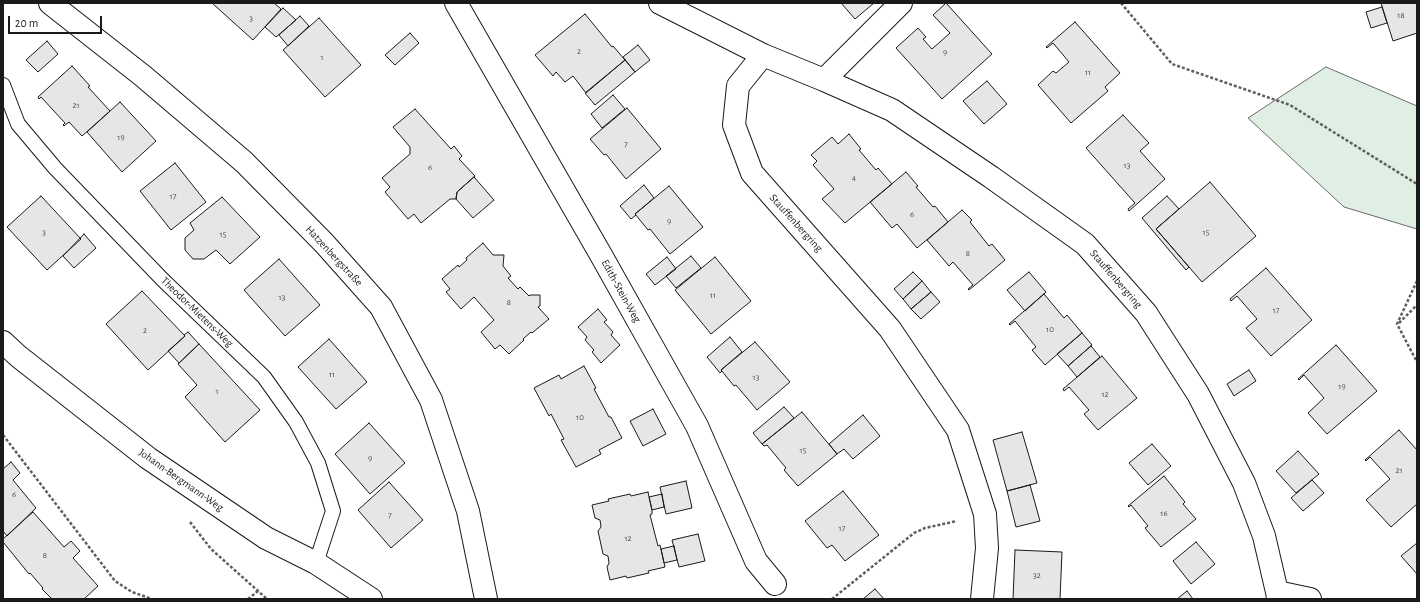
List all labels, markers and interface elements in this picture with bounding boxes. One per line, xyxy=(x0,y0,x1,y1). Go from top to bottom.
scale bar xyxy=(10,8,104,34)
house number: 18 xyxy=(1397,10,1405,20)
house number: 3 xyxy=(249,13,253,23)
text: 20 m xyxy=(15,17,38,29)
house number: 2 xyxy=(577,46,581,56)
house number: 9 xyxy=(943,47,947,57)
house number: 1 xyxy=(320,52,324,62)
house number: 11 xyxy=(1085,67,1091,77)
house number: 21 xyxy=(72,100,80,110)
house number: 19 xyxy=(117,132,125,142)
house number: 7 xyxy=(624,139,628,149)
house number: 13 xyxy=(1124,160,1130,170)
house number: 6 xyxy=(428,162,432,172)
house number: 4 xyxy=(852,172,856,182)
house number: 17 xyxy=(170,191,176,201)
street label: Stauffenbergring xyxy=(767,191,825,255)
house number: 6 xyxy=(910,209,914,219)
house number: 9 xyxy=(667,216,671,226)
street label: Hatzenbergstraße xyxy=(303,223,365,289)
house number: 3 xyxy=(42,227,46,237)
house number: 15 xyxy=(1203,227,1209,237)
house number: 15 xyxy=(220,229,226,239)
street label: Stauffenbergring xyxy=(1087,247,1145,311)
house number: 8 xyxy=(966,248,970,258)
street label: Edith-Stein-Weg xyxy=(598,257,644,325)
street label: Theodor-Mietens-Weg xyxy=(158,274,236,350)
house number: 11 xyxy=(710,290,716,300)
house number: 13 xyxy=(279,292,285,302)
house number: 8 xyxy=(507,297,511,307)
house number: 17 xyxy=(1273,305,1279,315)
house number: 10 xyxy=(1046,324,1054,334)
house number: 2 xyxy=(143,325,147,335)
house number: 11 xyxy=(329,369,335,379)
house number: 13 xyxy=(753,372,759,382)
house number: 19 xyxy=(1338,381,1346,391)
house number: 1 xyxy=(215,386,219,396)
house number: 12 xyxy=(1101,389,1109,399)
house number: 10 xyxy=(576,412,584,422)
house number: 15 xyxy=(800,445,806,455)
street label: Johann-Bergmann-Weg xyxy=(136,446,226,514)
house number: 9 xyxy=(368,453,372,463)
house number: 21 xyxy=(1395,465,1403,475)
house number: 6 xyxy=(12,489,16,499)
house number: 16 xyxy=(1160,508,1168,518)
house number: 7 xyxy=(388,510,392,520)
house number: 17 xyxy=(839,523,845,533)
house number: 12 xyxy=(624,533,632,543)
house number: 8 xyxy=(43,550,47,560)
house number: 32 xyxy=(1033,570,1041,580)

